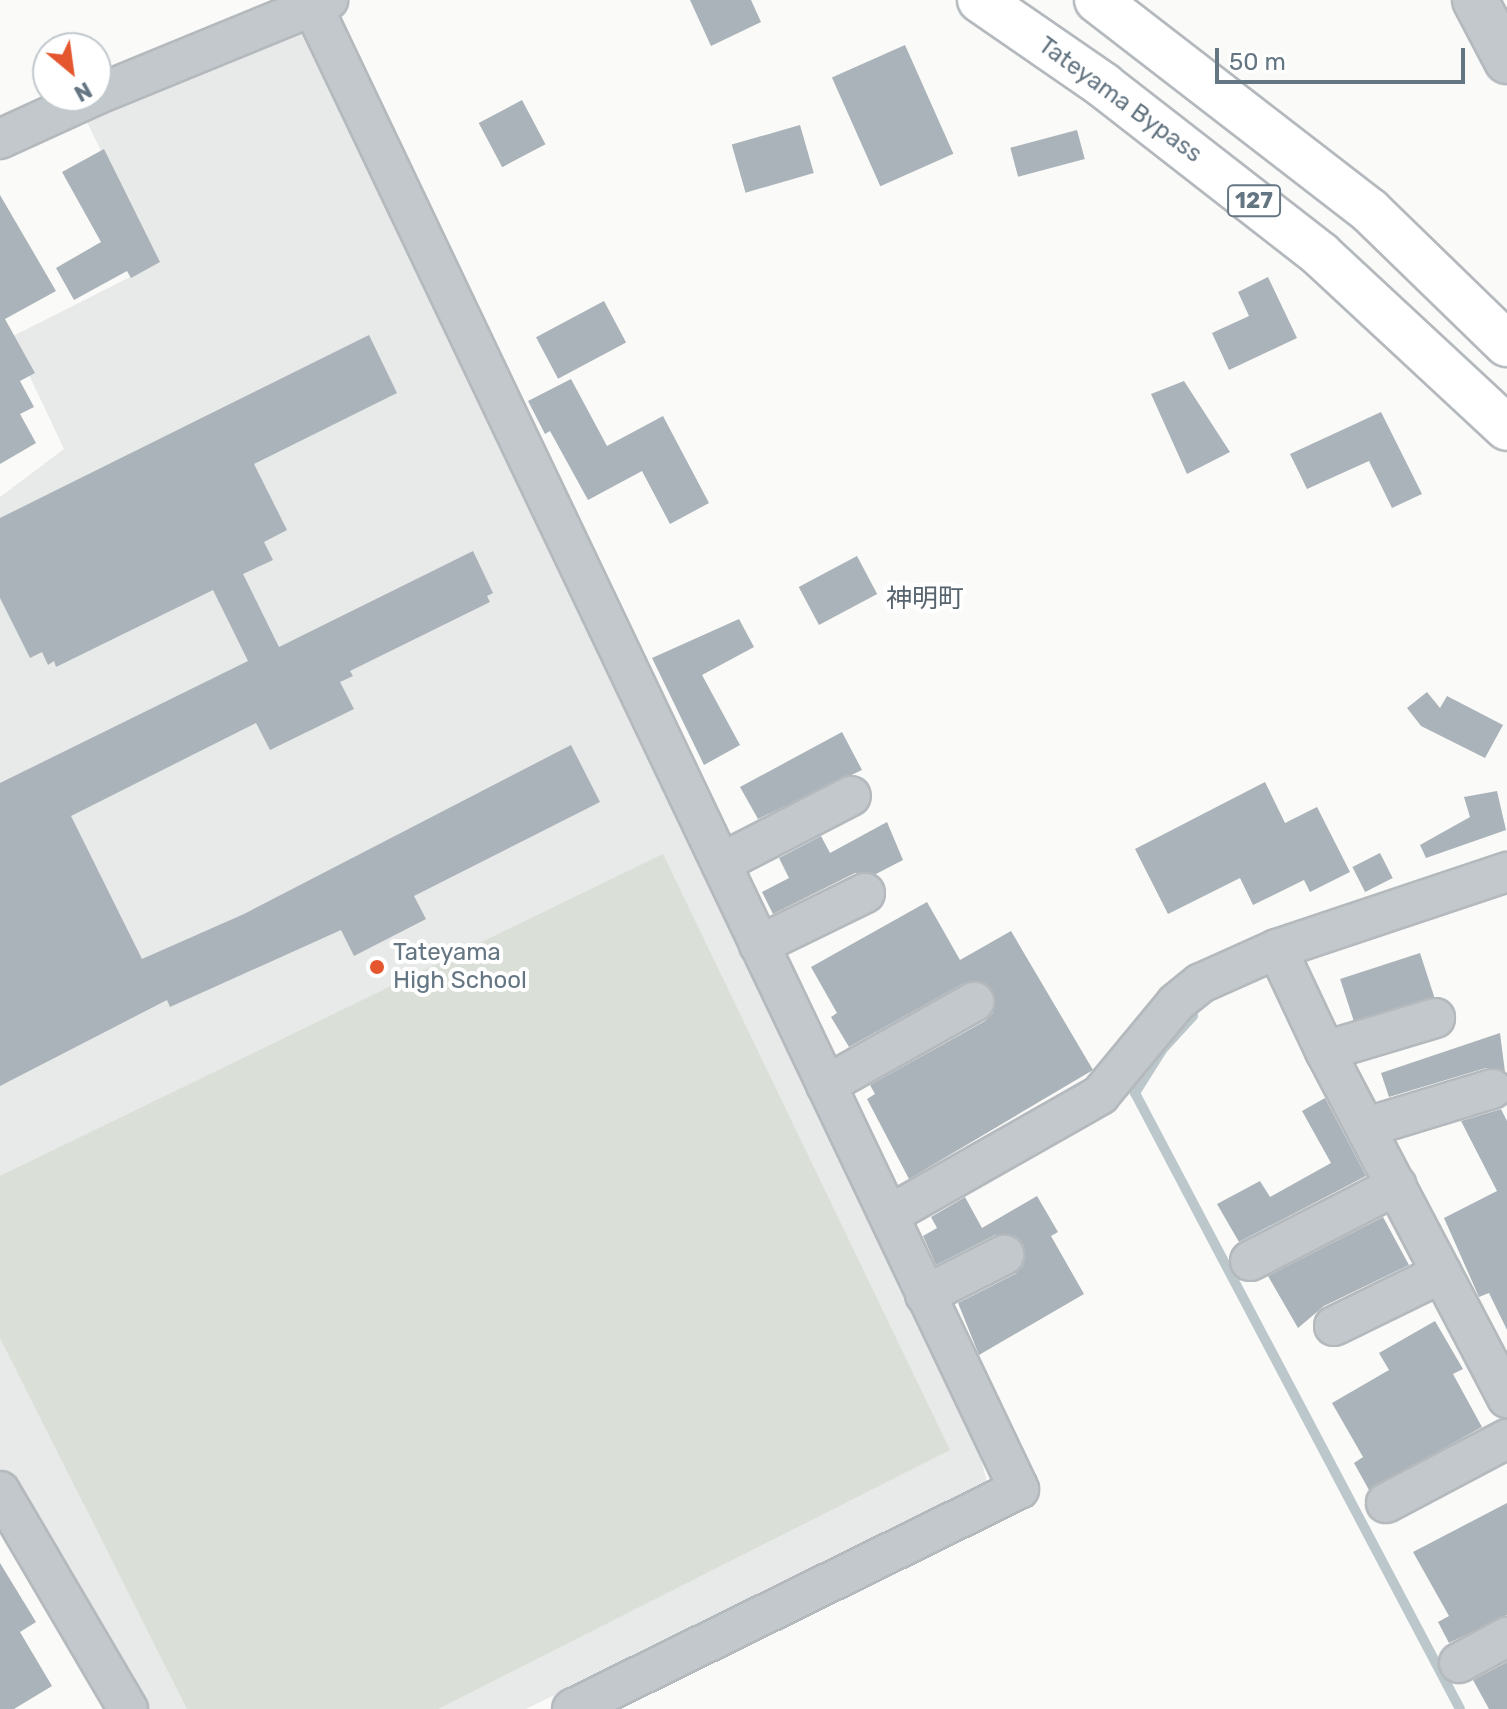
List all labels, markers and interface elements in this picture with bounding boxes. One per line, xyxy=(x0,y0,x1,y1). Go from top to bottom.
street label: Tateyama Bypass xyxy=(1033,31,1207,169)
north arrow xyxy=(32,32,112,112)
scale bar xyxy=(1219,32,1469,82)
text: 50 m xyxy=(1229,48,1286,76)
text: N xyxy=(69,76,96,107)
road number: 127 xyxy=(1226,183,1282,219)
district label: 神明町 xyxy=(886,583,964,615)
place label: Tateyama High School xyxy=(393,939,527,995)
marker: Tateyama High School xyxy=(368,958,386,976)

